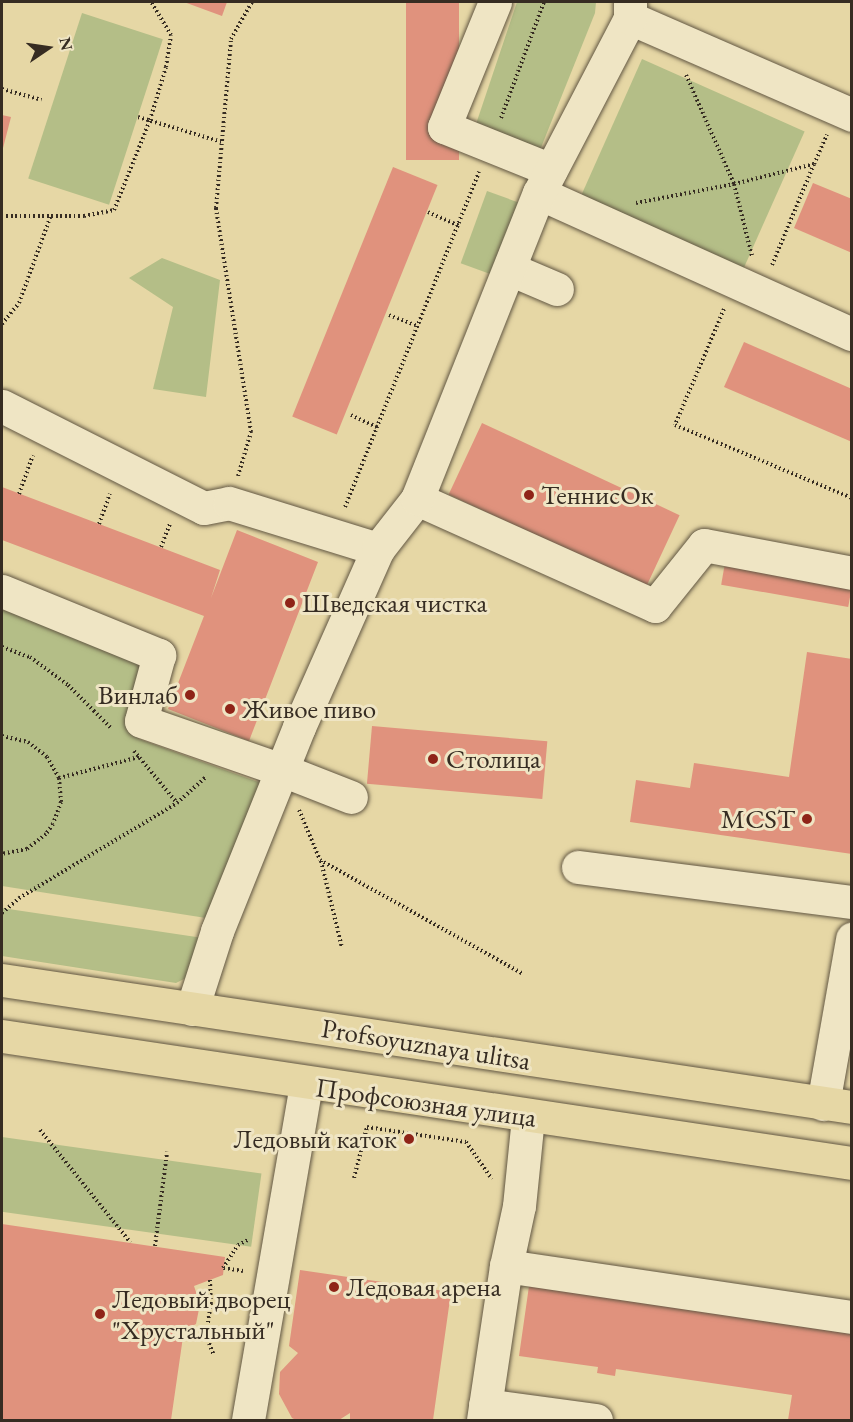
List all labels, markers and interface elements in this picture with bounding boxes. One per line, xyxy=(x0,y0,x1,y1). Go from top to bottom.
north arrow xyxy=(18,18,78,78)
text: N xyxy=(54,35,78,53)
place label: ТеннисОк xyxy=(541,479,654,511)
marker: ТеннисОк xyxy=(522,488,536,502)
place label: Шведская чистка xyxy=(302,587,487,619)
marker: Шведская чистка xyxy=(283,596,297,610)
place label: Винлаб xyxy=(98,679,178,711)
marker: Винлаб xyxy=(183,688,197,702)
place label: Живое пиво xyxy=(242,693,376,725)
marker: Живое пиво xyxy=(223,702,237,716)
place label: Столица xyxy=(446,743,541,775)
marker: Столица xyxy=(424,750,442,768)
place label: MCST xyxy=(721,803,795,835)
marker: MCST xyxy=(800,812,814,826)
street label: Profsoyuznaya ulitsa xyxy=(319,1011,533,1077)
street label: Профсоюзная улица xyxy=(314,1070,538,1134)
place label: Ледовый каток xyxy=(233,1123,397,1155)
marker: Ледовый каток xyxy=(402,1132,416,1146)
place label: Ледовая арена xyxy=(346,1271,501,1303)
marker: Ледовая арена xyxy=(327,1280,341,1294)
place label: Ледовый дворец "Хрустальный" xyxy=(112,1282,290,1345)
marker: Ледовый дворец "Хрустальный" xyxy=(93,1307,107,1321)

